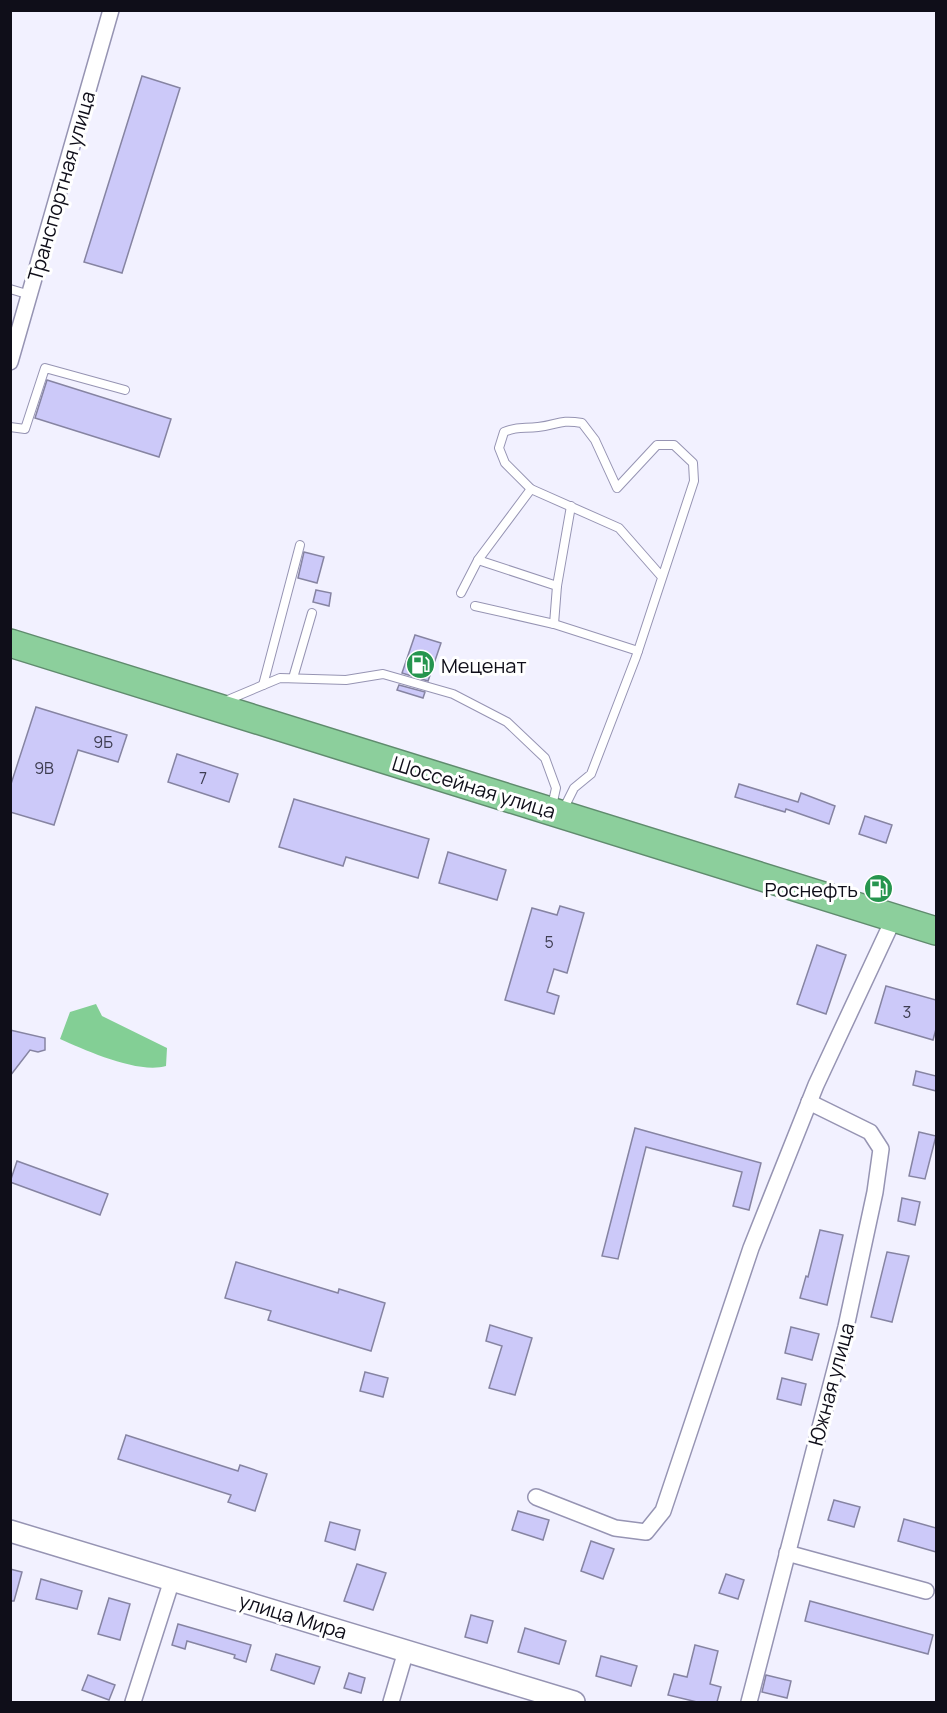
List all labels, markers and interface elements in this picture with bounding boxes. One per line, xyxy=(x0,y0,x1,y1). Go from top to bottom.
street label: Транспортная улица xyxy=(21,88,101,284)
fuel station icon: Меценат xyxy=(404,649,436,681)
place label: Меценат xyxy=(441,652,527,679)
house number: 9Б xyxy=(93,731,113,753)
street label: Шоссейная улица xyxy=(389,749,559,825)
house number: 9В xyxy=(34,757,54,779)
house number: 7 xyxy=(199,767,207,789)
fuel station icon: Роснефть xyxy=(863,873,895,905)
place label: Роснефть xyxy=(765,876,858,903)
house number: 5 xyxy=(544,931,554,953)
house number: 3 xyxy=(903,1001,911,1023)
street label: Южная улица xyxy=(802,1319,860,1449)
street label: улица Мира xyxy=(236,1587,350,1645)

